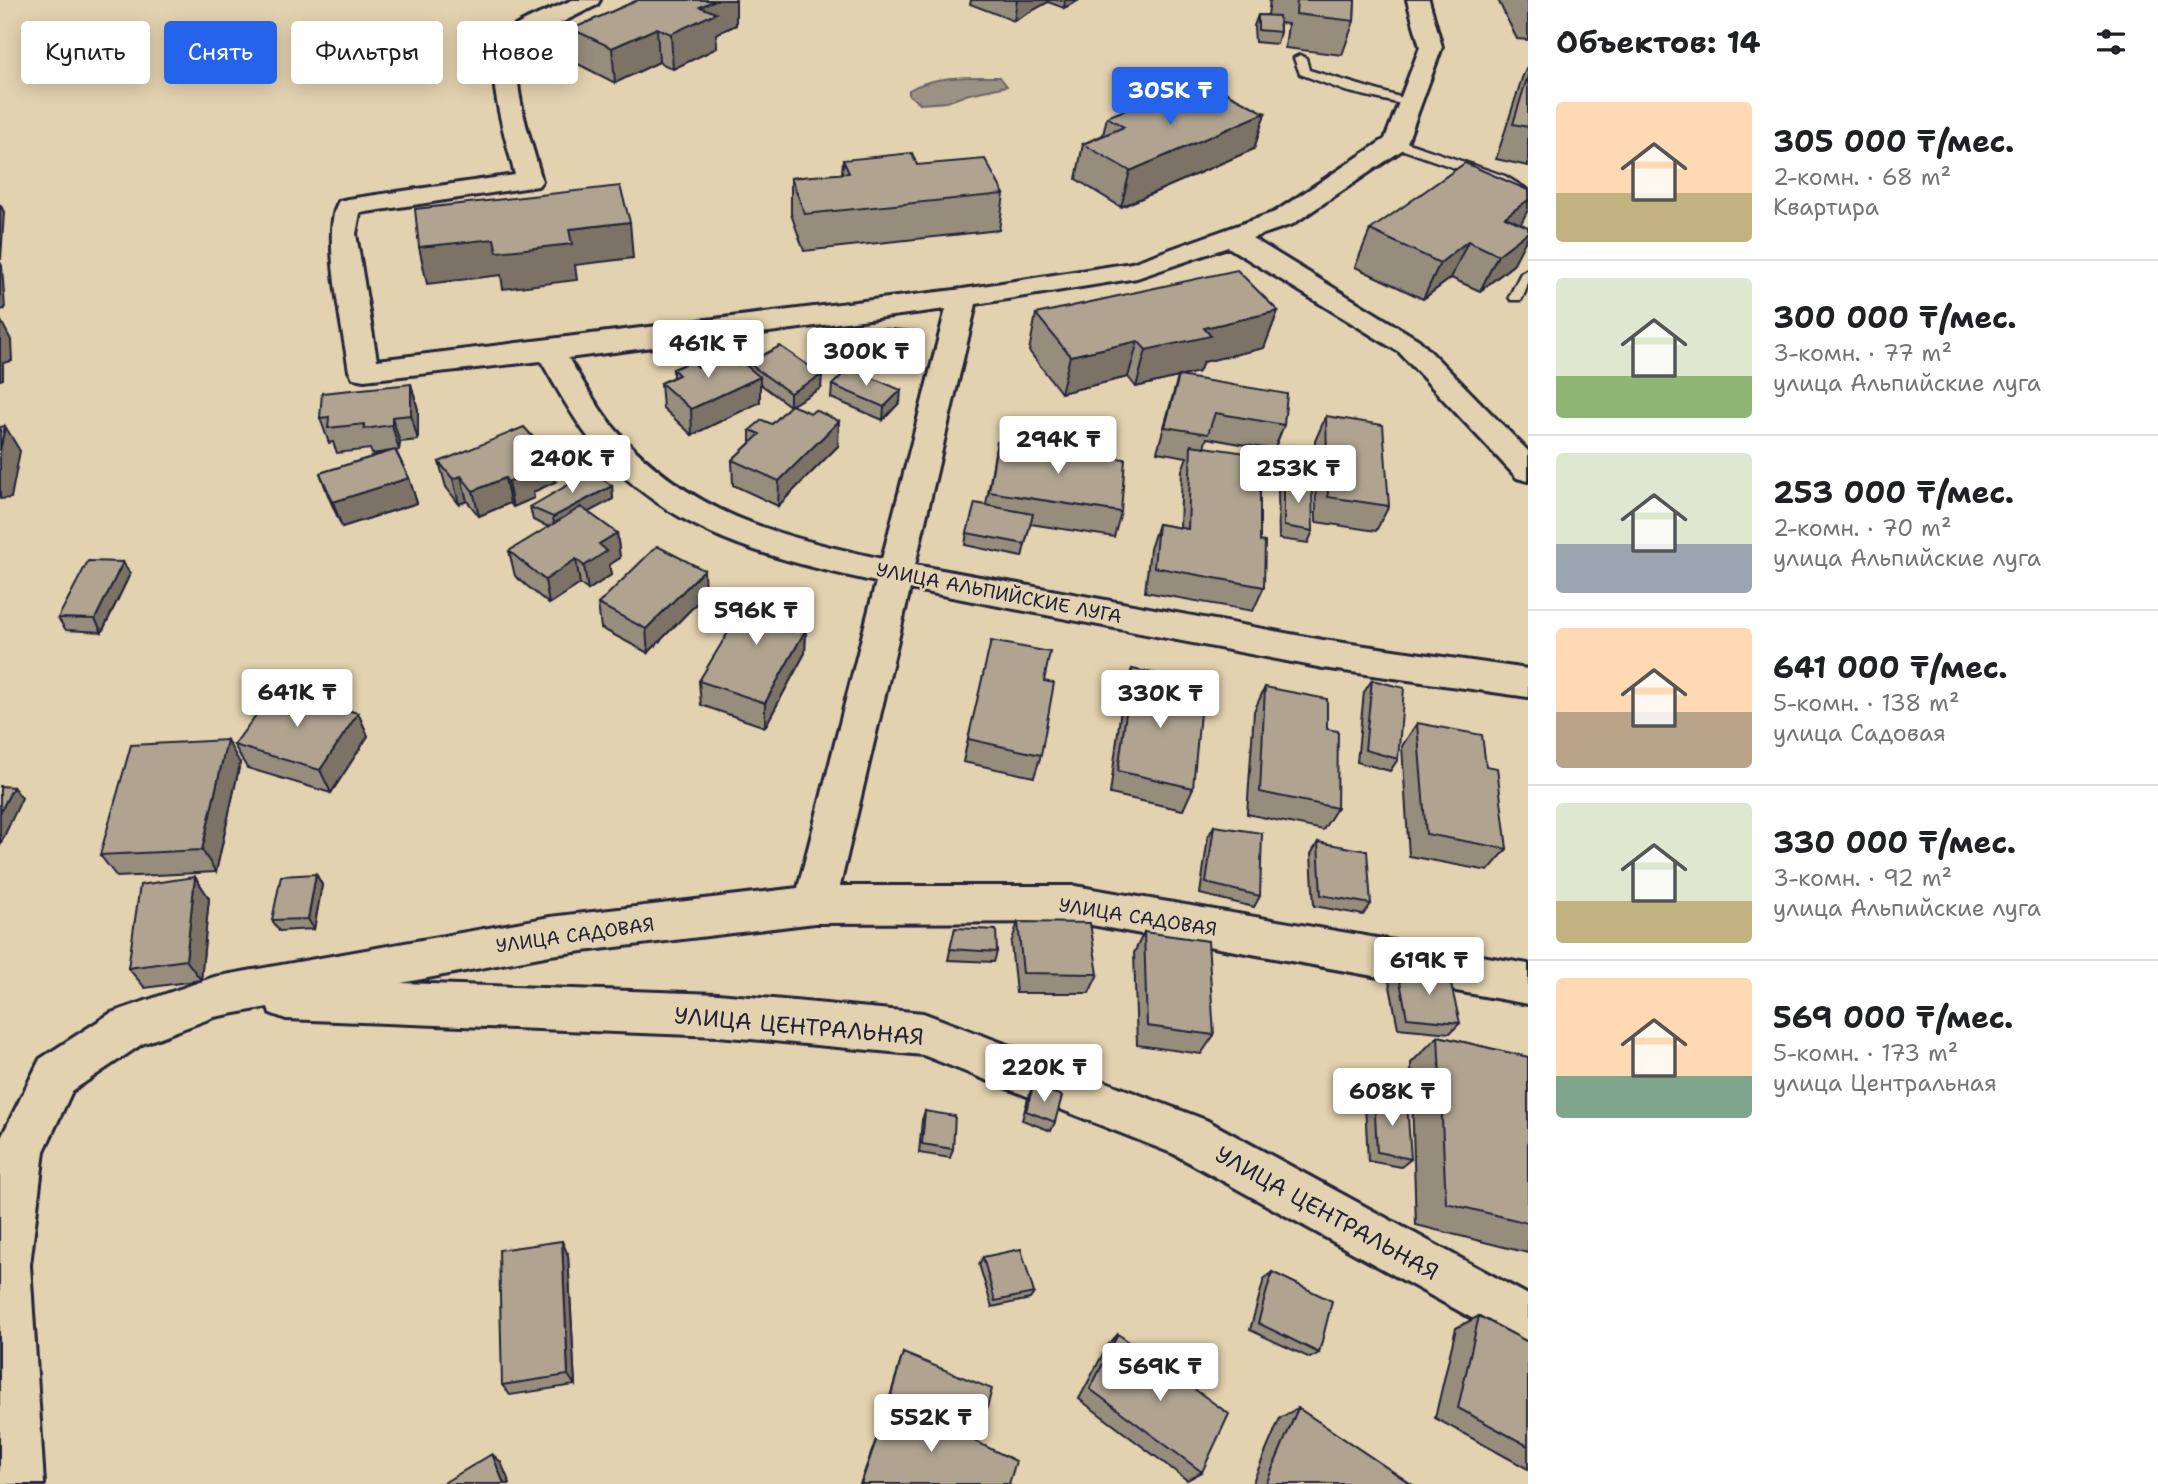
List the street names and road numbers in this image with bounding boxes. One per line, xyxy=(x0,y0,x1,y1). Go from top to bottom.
street label: УЛИЦА АЛЬПИЙСКИЕ ЛУГА xyxy=(874,557,1124,629)
street label: УЛИЦА САДОВАЯ xyxy=(1057,892,1219,942)
street label: УЛИЦА САДОВАЯ xyxy=(494,912,656,958)
street label: УЛИЦА ЦЕНТРАЛЬНАЯ xyxy=(673,1000,925,1052)
street label: УЛИЦА ЦЕНТРАЛЬНАЯ xyxy=(1210,1139,1444,1287)

